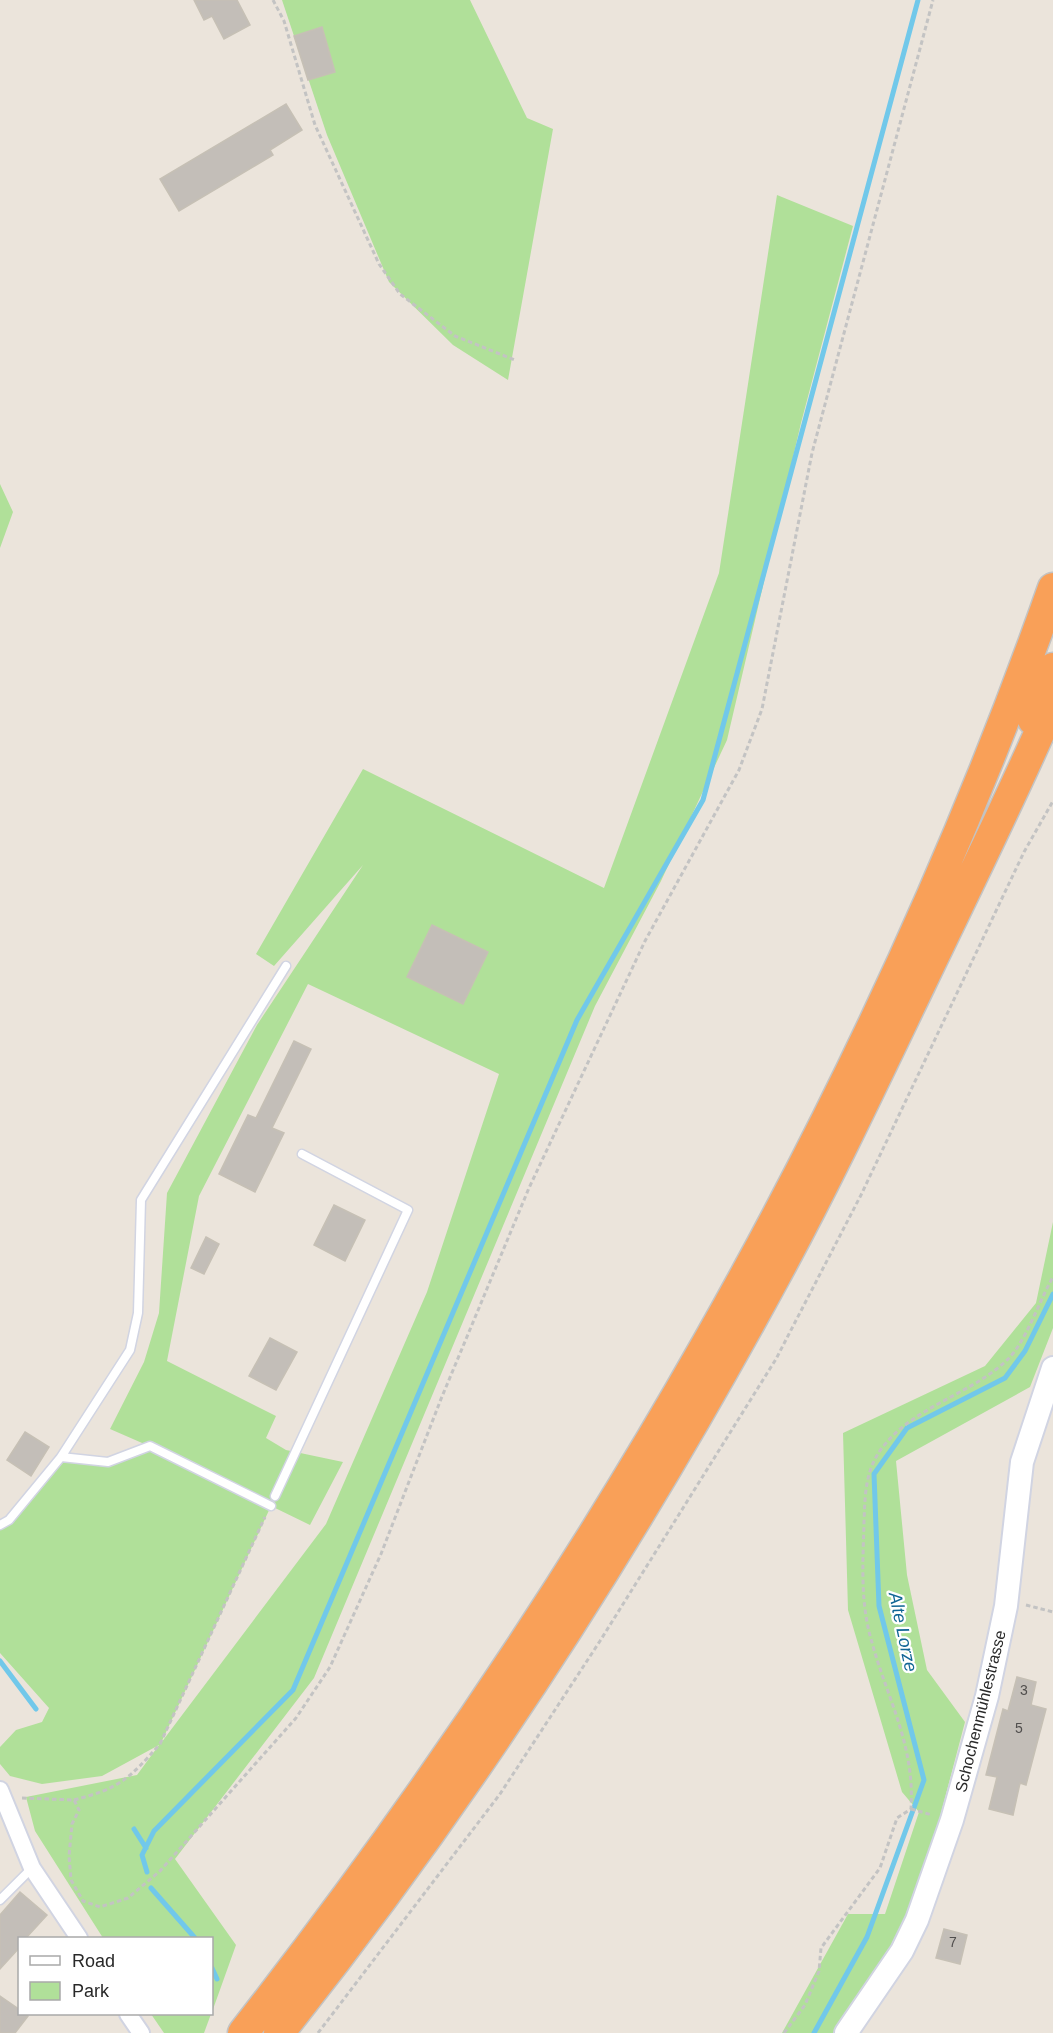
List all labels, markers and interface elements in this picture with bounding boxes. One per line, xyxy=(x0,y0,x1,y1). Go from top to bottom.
water label: Alte Lorze xyxy=(885,1589,921,1674)
street label: Schochenmühlestrasse xyxy=(952,1628,1009,1794)
house number: 3 xyxy=(1020,1682,1028,1698)
house number: 5 xyxy=(1015,1720,1023,1736)
house number: 7 xyxy=(949,1934,957,1950)
legend xyxy=(18,1937,213,2015)
text: Road xyxy=(72,1951,115,1971)
text: Park xyxy=(72,1981,110,2001)

